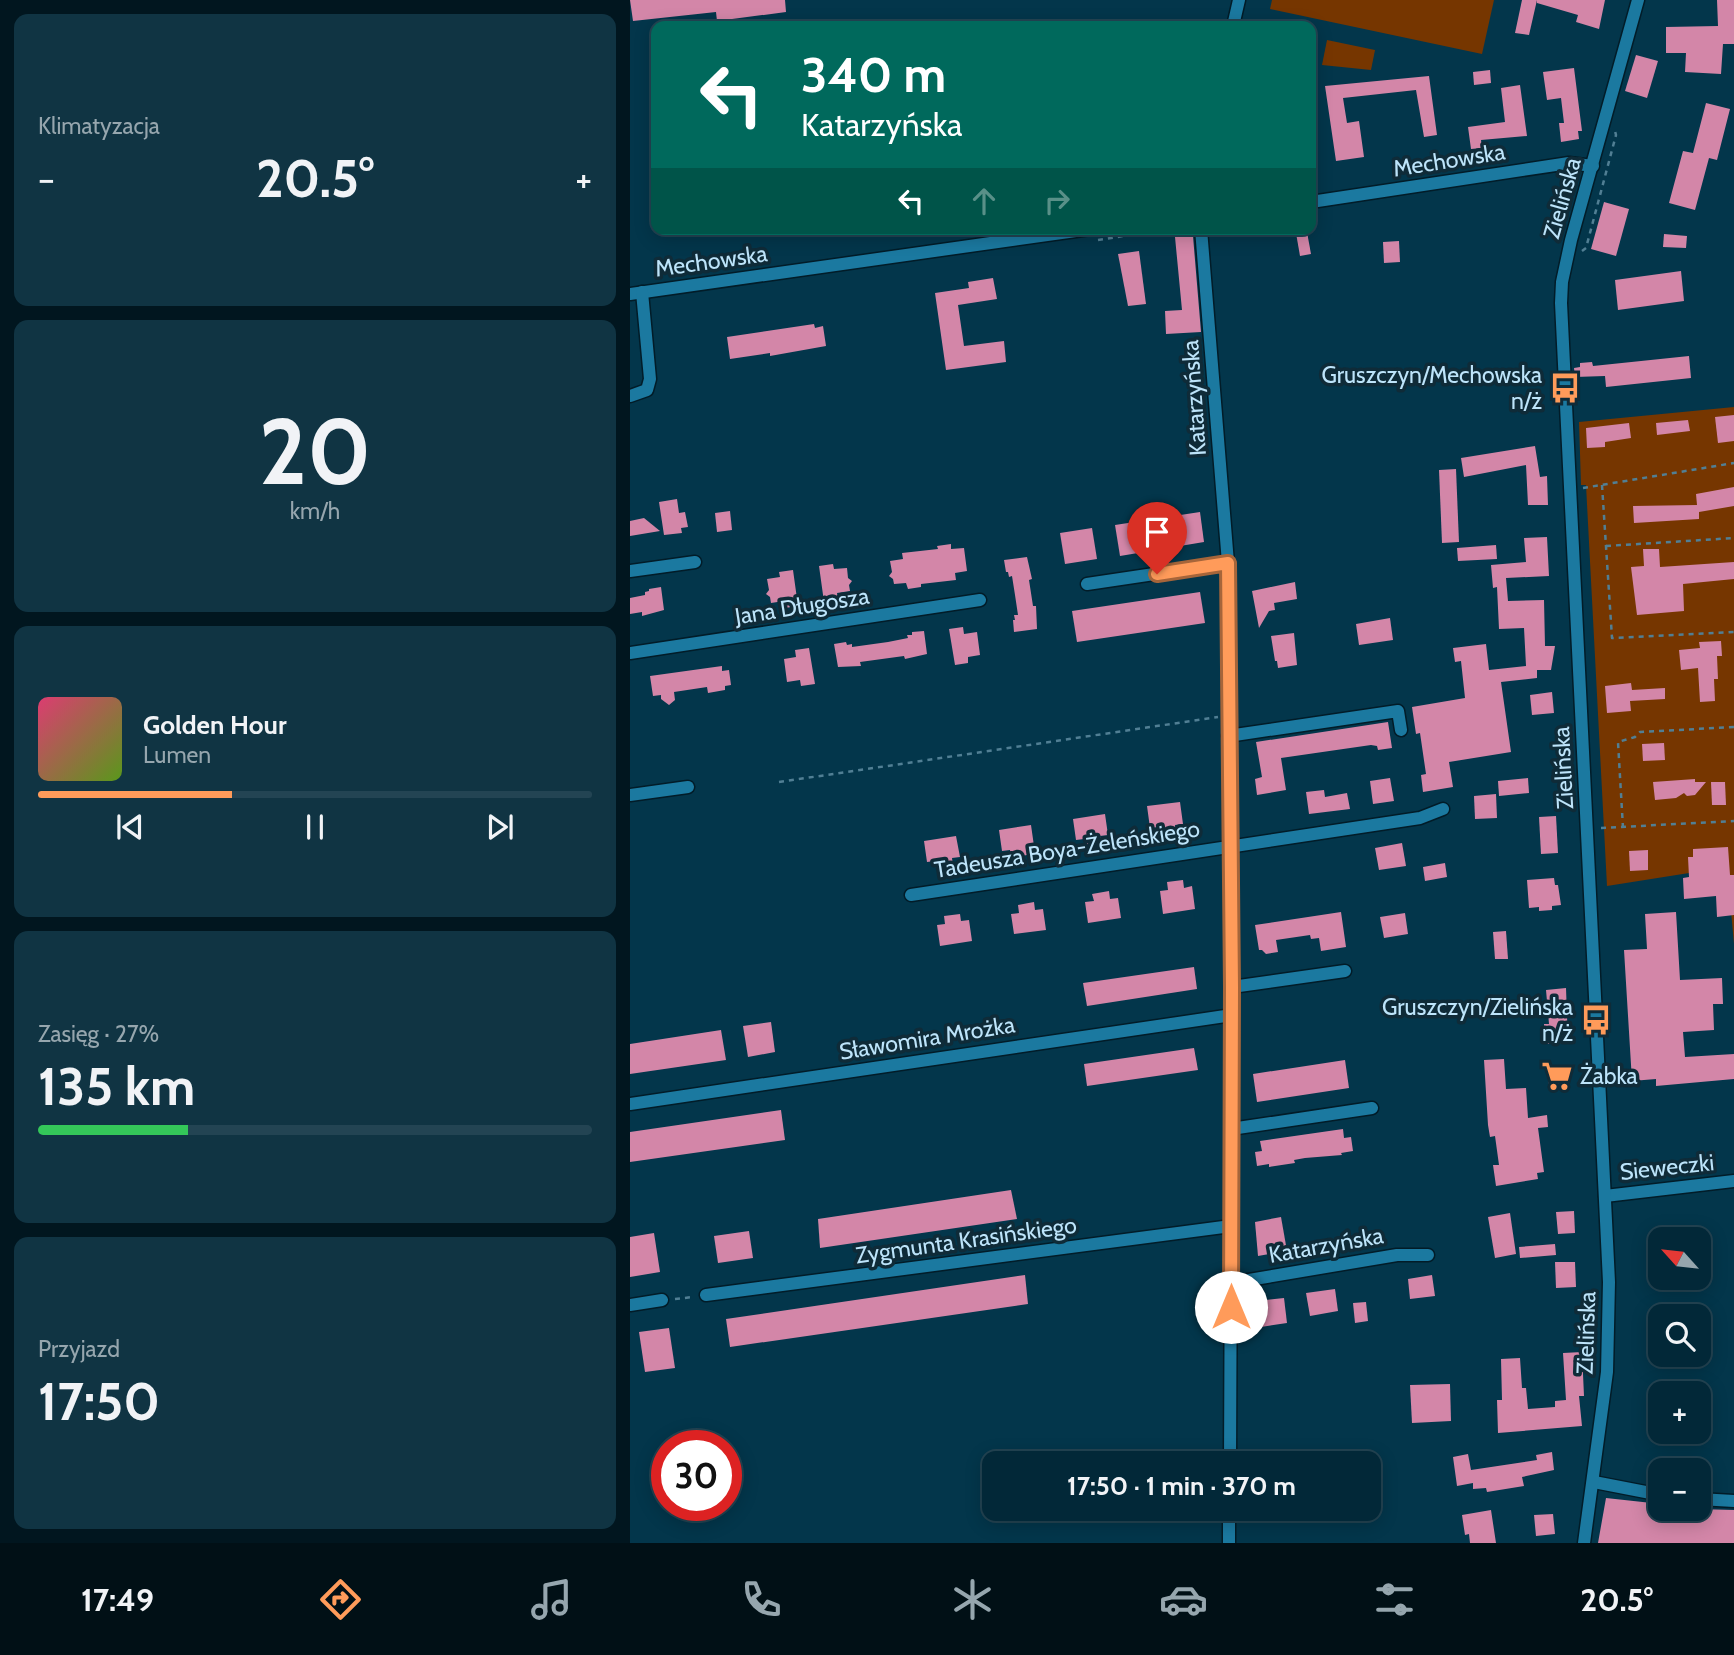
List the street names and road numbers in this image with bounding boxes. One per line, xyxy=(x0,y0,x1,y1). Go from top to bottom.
street label: Mechowska xyxy=(1391,137,1507,183)
street label: Zielińska xyxy=(1537,154,1587,242)
street label: Mechowska xyxy=(653,239,769,283)
street label: Katarzyńska xyxy=(1176,339,1212,457)
street label: Jana Długosza xyxy=(732,582,871,631)
street label: Zielińska xyxy=(1547,726,1579,810)
street label: Tadeusza Boya-Żeleńskiego xyxy=(932,814,1202,884)
street label: Sławomira Mrożka xyxy=(837,1010,1017,1066)
street label: Sieweczki xyxy=(1618,1148,1716,1186)
street label: Zygmunta Krasińskiego xyxy=(854,1211,1078,1269)
street label: Katarzyńska xyxy=(1266,1221,1386,1269)
street label: Zielińska xyxy=(1571,1291,1601,1375)

